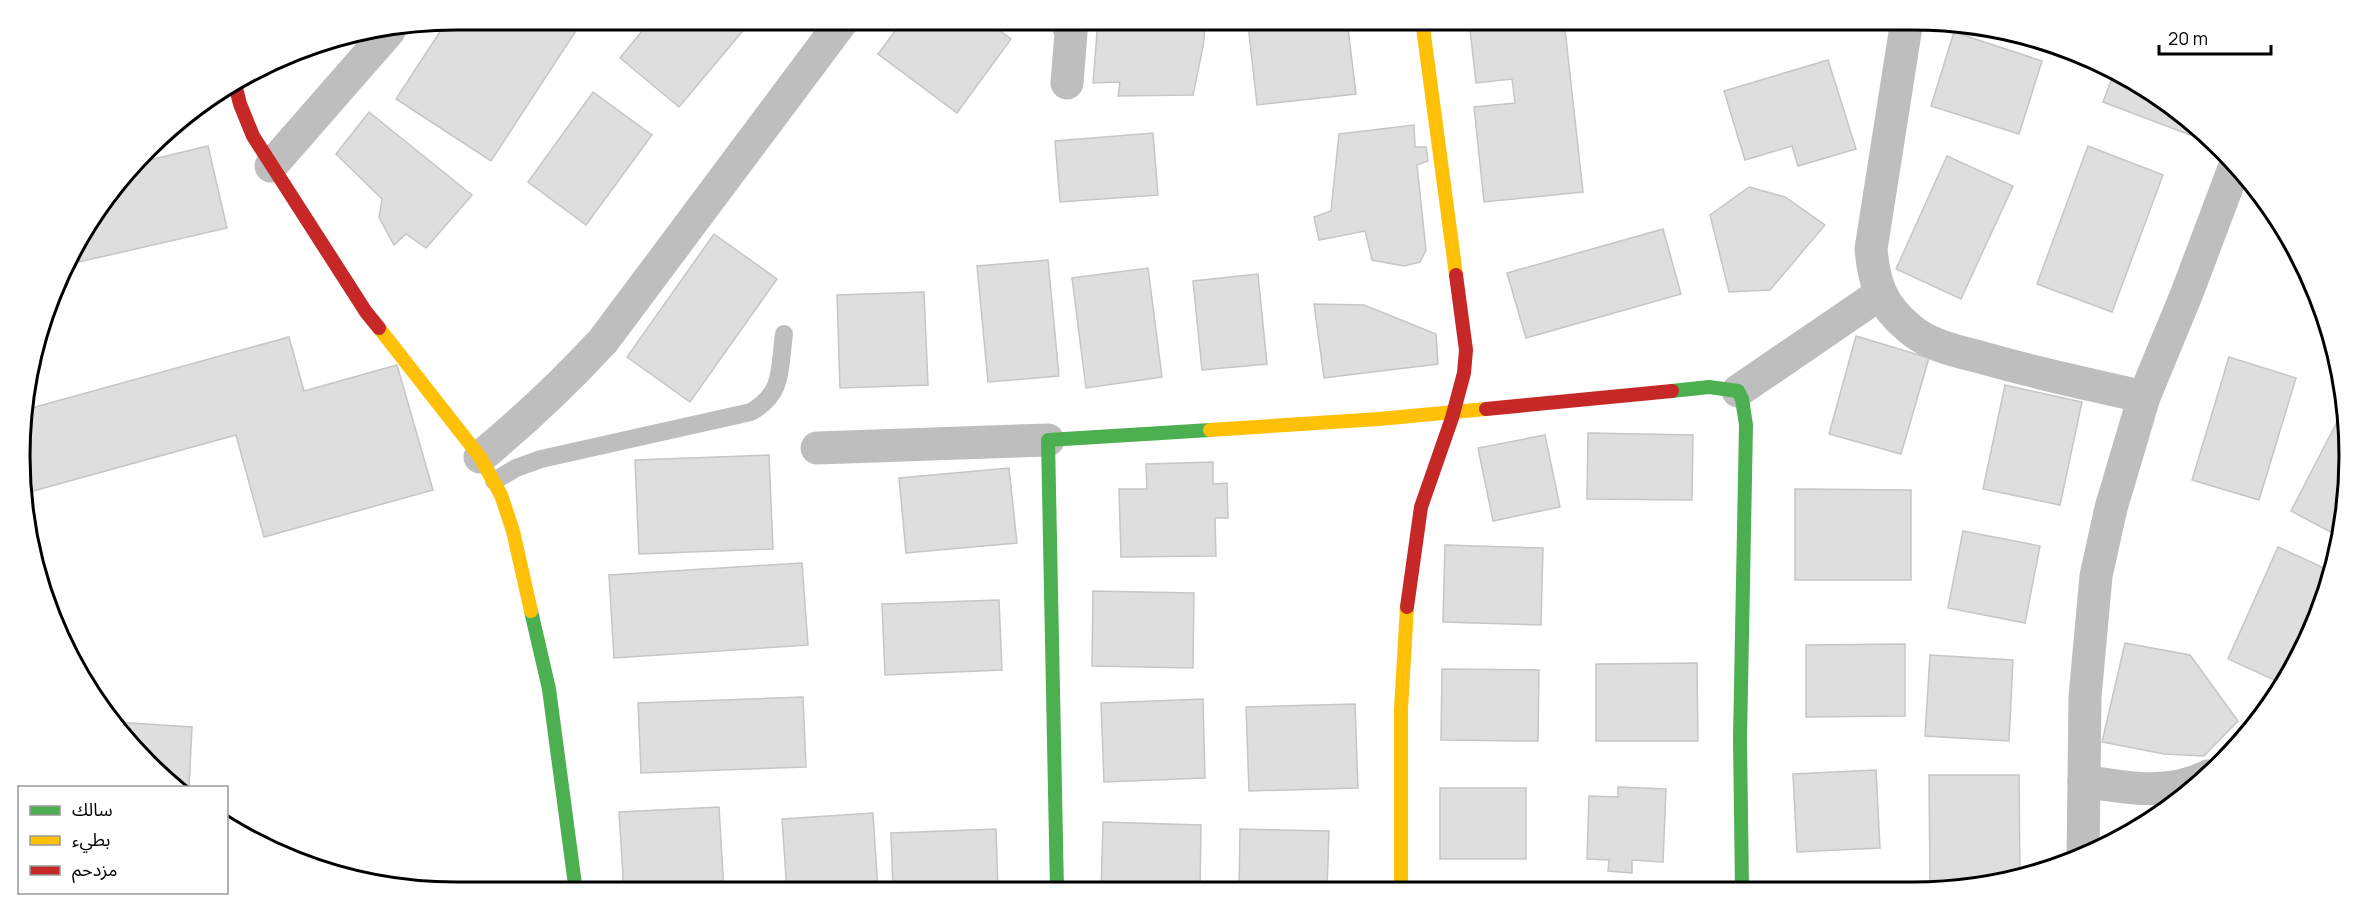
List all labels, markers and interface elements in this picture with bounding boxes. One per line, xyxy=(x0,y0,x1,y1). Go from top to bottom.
scale bar xyxy=(2159,18,2272,56)
text: 20 m xyxy=(2168,26,2208,50)
legend xyxy=(18,786,228,894)
text: سالك xyxy=(72,797,113,821)
text: بطيء xyxy=(72,827,110,853)
text: مزدحم xyxy=(72,857,117,883)

